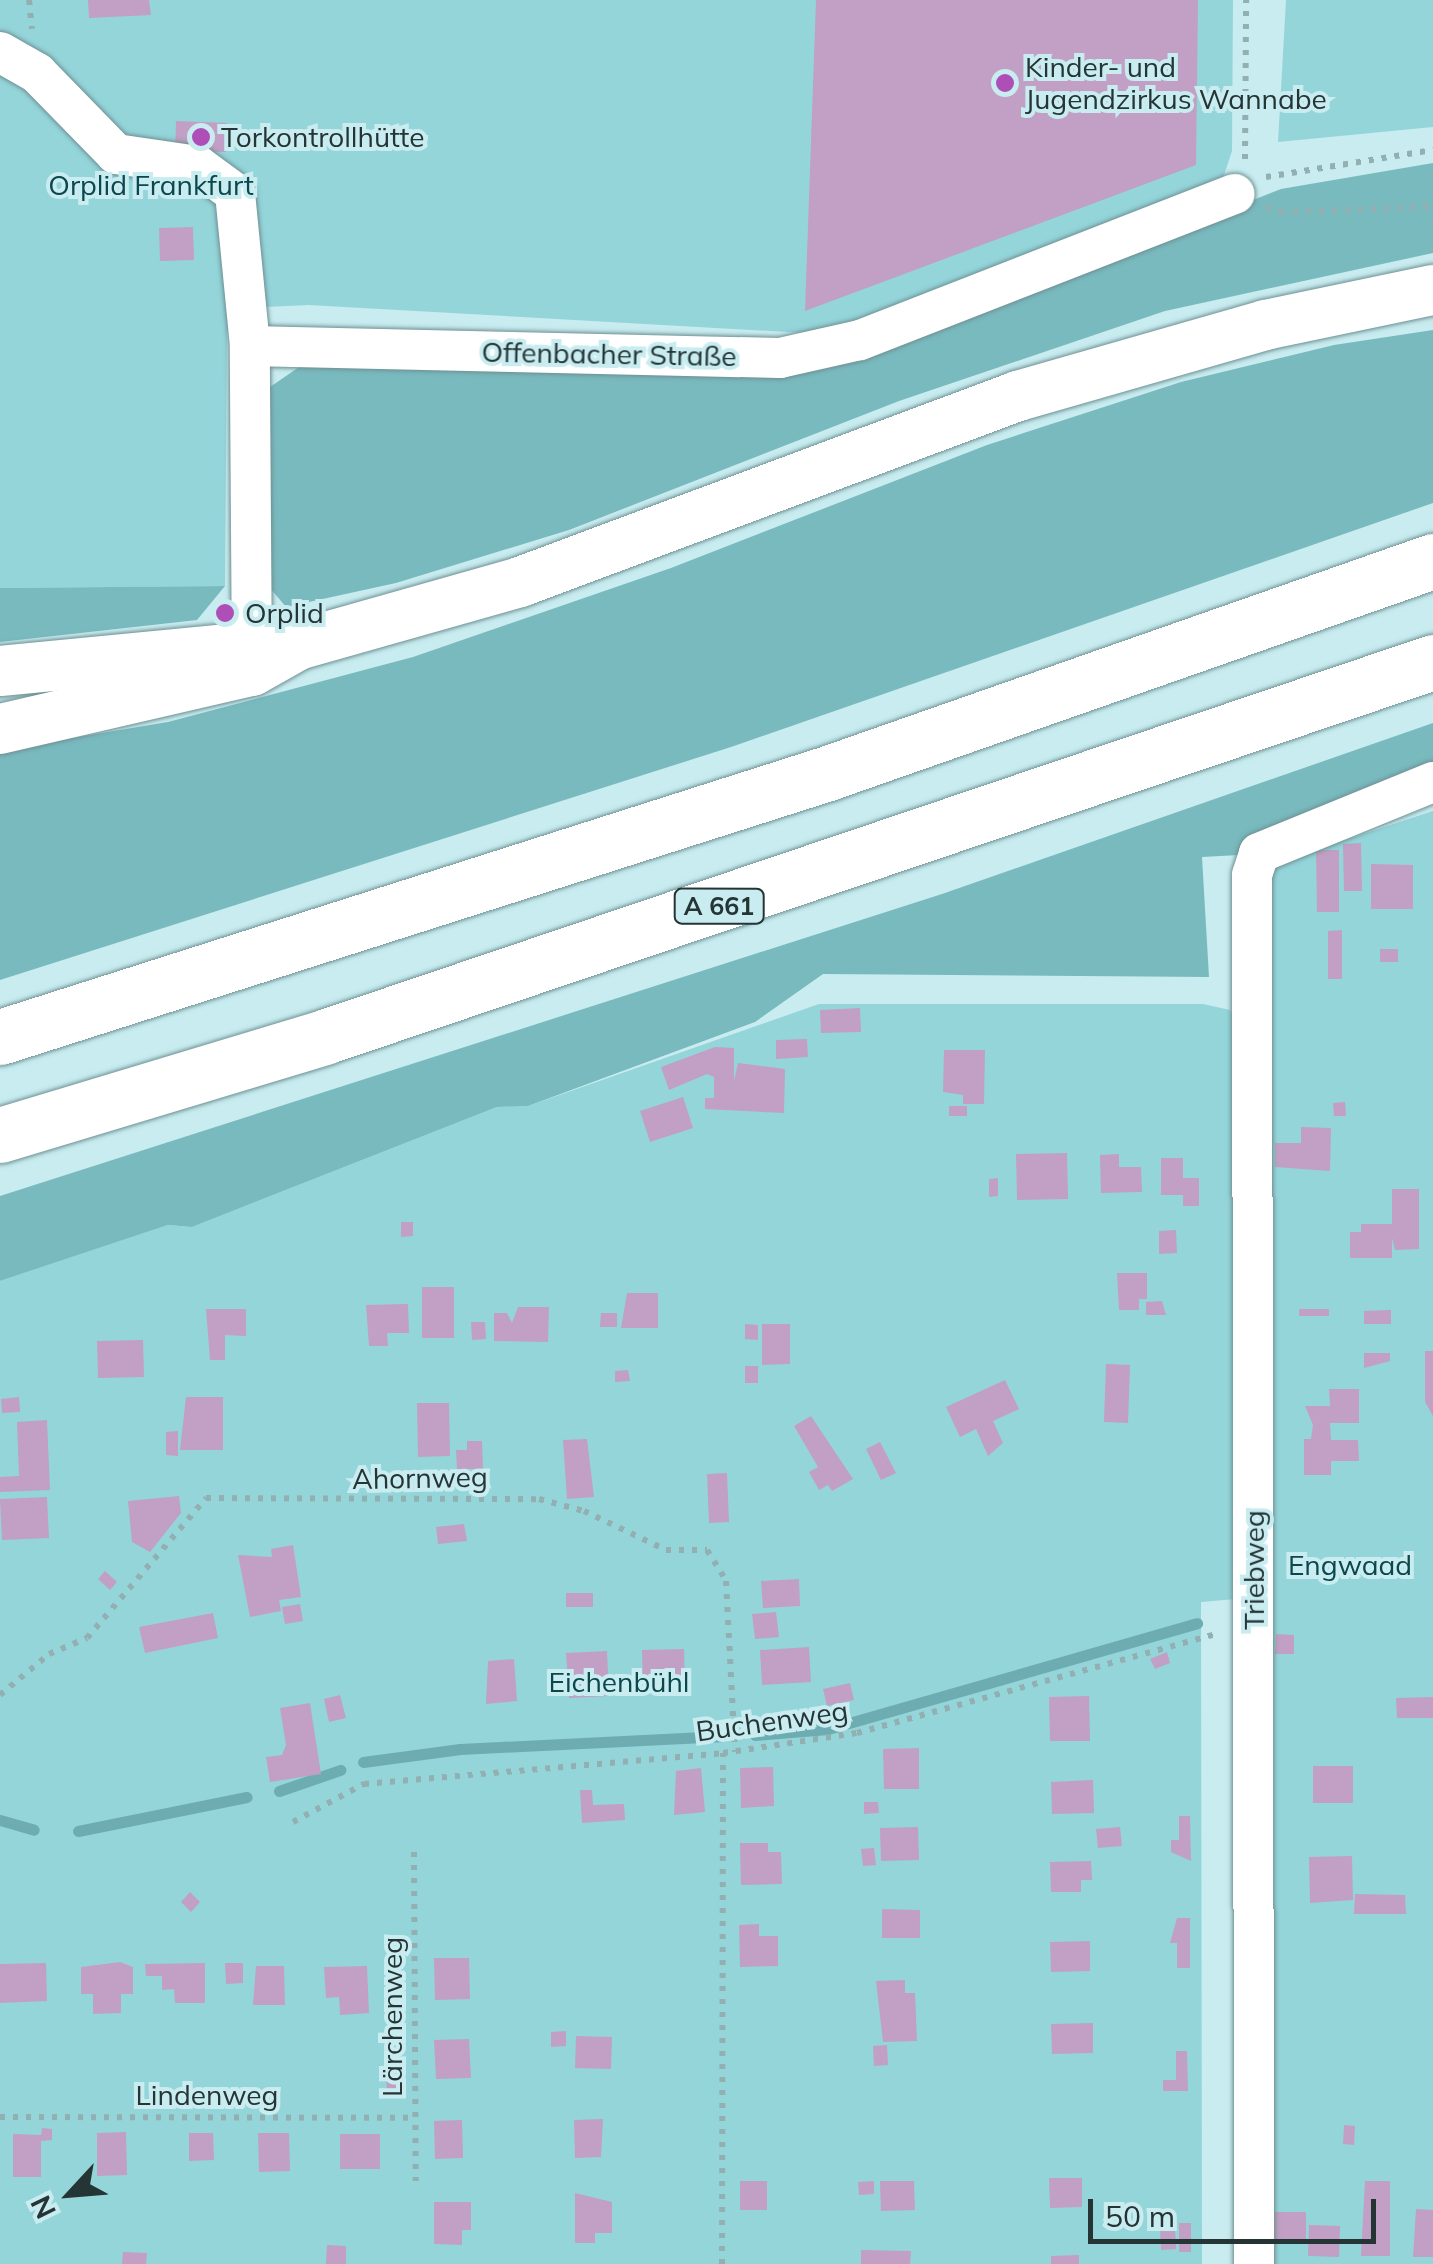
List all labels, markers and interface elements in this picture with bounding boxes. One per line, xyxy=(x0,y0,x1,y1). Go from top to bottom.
place label: Kinder- und Jugendzirkus Wannabe xyxy=(1025,50,1327,116)
marker: Kinder- und Jugendzirkus Wannabe xyxy=(994,72,1016,94)
place label: Torkontrollhütte xyxy=(221,120,424,154)
marker: Torkontrollhütte xyxy=(190,126,212,148)
park label: Orplid Frankfurt xyxy=(48,168,254,202)
street label: Offenbacher Straße xyxy=(481,335,737,373)
place label: Orplid xyxy=(245,596,324,630)
marker: Orplid xyxy=(214,602,236,624)
road number: A 661 xyxy=(672,886,766,926)
street label: Ahornweg xyxy=(352,1460,488,1496)
street label: Triebweg xyxy=(1237,1510,1271,1630)
park label: Engwaad xyxy=(1288,1548,1412,1582)
park label: Eichenbühl xyxy=(548,1665,690,1699)
street label: Buchenweg xyxy=(694,1694,850,1748)
street label: Lärchenweg xyxy=(375,1937,409,2097)
street label: Lindenweg xyxy=(136,2078,278,2112)
north arrow xyxy=(20,2144,120,2244)
scale bar xyxy=(1093,2179,1380,2241)
text: N xyxy=(22,2190,63,2225)
text: 50 m xyxy=(1105,2197,1175,2235)

